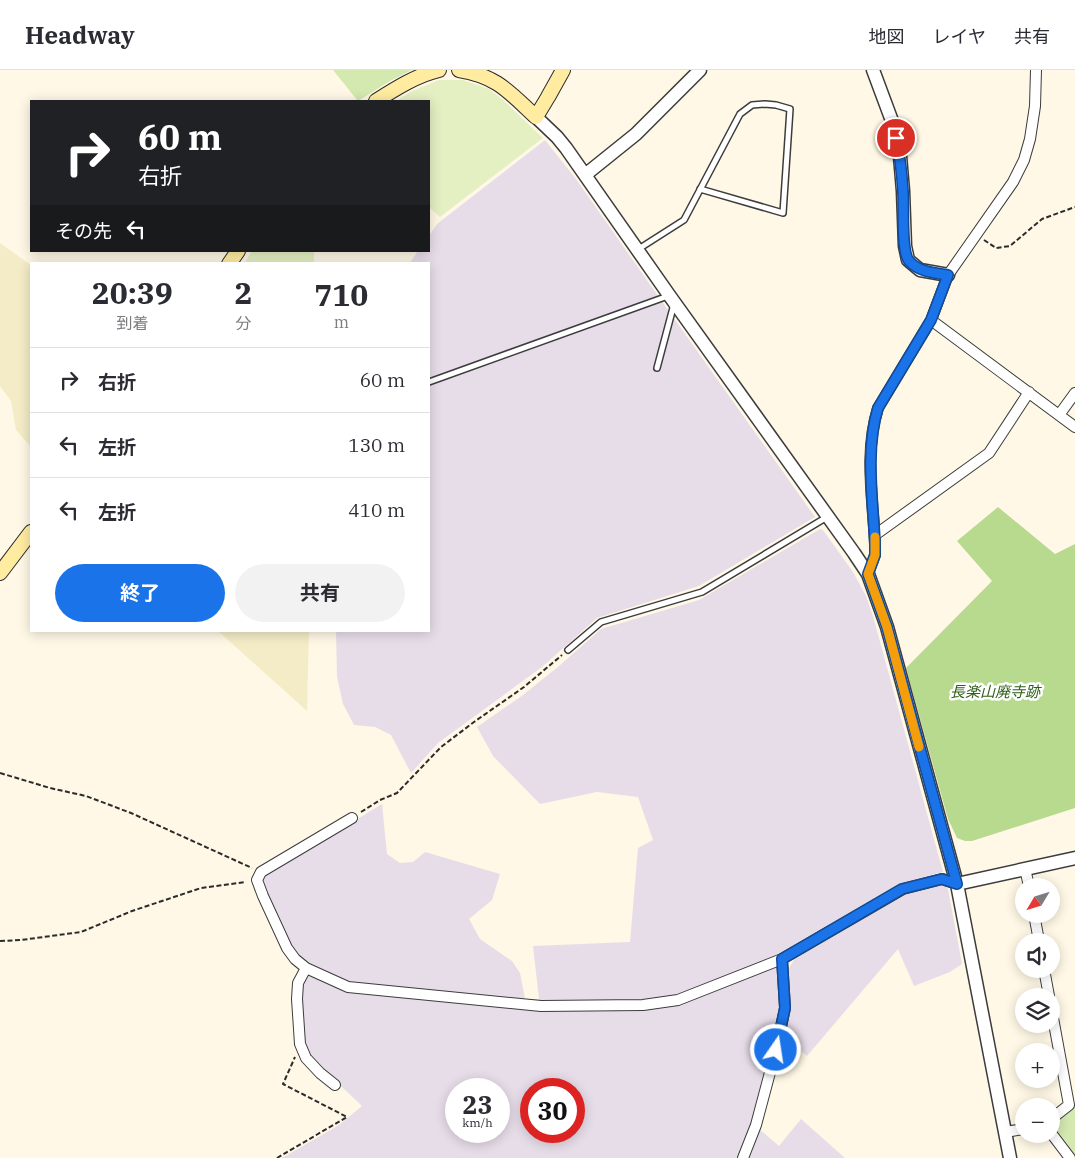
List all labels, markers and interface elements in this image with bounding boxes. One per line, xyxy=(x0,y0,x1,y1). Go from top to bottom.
text: Headway xyxy=(25,19,135,51)
text: 地図 xyxy=(869,25,905,48)
text: レイヤ xyxy=(933,25,986,48)
text: 共有 xyxy=(1014,25,1050,48)
text: 60 m xyxy=(138,114,222,160)
pin xyxy=(875,117,917,159)
icon: right xyxy=(55,120,120,185)
icon: arrive xyxy=(882,124,910,152)
text: 右折 xyxy=(138,161,182,190)
icon: left xyxy=(122,215,150,243)
text: その先 xyxy=(55,219,112,243)
text: 20:39 xyxy=(92,273,173,312)
text: 2 xyxy=(235,273,253,312)
text: 710 xyxy=(314,275,368,314)
text: m xyxy=(334,312,349,332)
text: 到着 xyxy=(116,313,148,333)
text: 分 xyxy=(236,313,252,333)
icon: right xyxy=(55,366,83,394)
text: 60 m xyxy=(360,368,405,392)
text: 右折 xyxy=(98,370,136,394)
icon: left xyxy=(55,431,83,459)
text: 130 m xyxy=(348,433,405,457)
text: 左折 xyxy=(98,435,136,459)
icon: left xyxy=(55,496,83,524)
text: 410 m xyxy=(348,498,405,522)
text: 左折 xyxy=(98,500,136,524)
button: 終了 xyxy=(55,564,225,622)
button: 共有 xyxy=(235,564,405,622)
park label: 長楽山廃寺跡 xyxy=(950,682,1042,701)
north arrow xyxy=(1015,878,1060,922)
map controls xyxy=(1015,878,1060,1143)
button: sound xyxy=(1015,933,1060,978)
button: layers xyxy=(1015,988,1060,1033)
position arrow xyxy=(749,1023,801,1075)
button: + xyxy=(1015,1043,1060,1088)
speed limit sign: 30 xyxy=(520,1078,585,1143)
text: 23 xyxy=(462,1088,493,1121)
button: − xyxy=(1015,1098,1060,1143)
text: km/h xyxy=(462,1115,493,1130)

